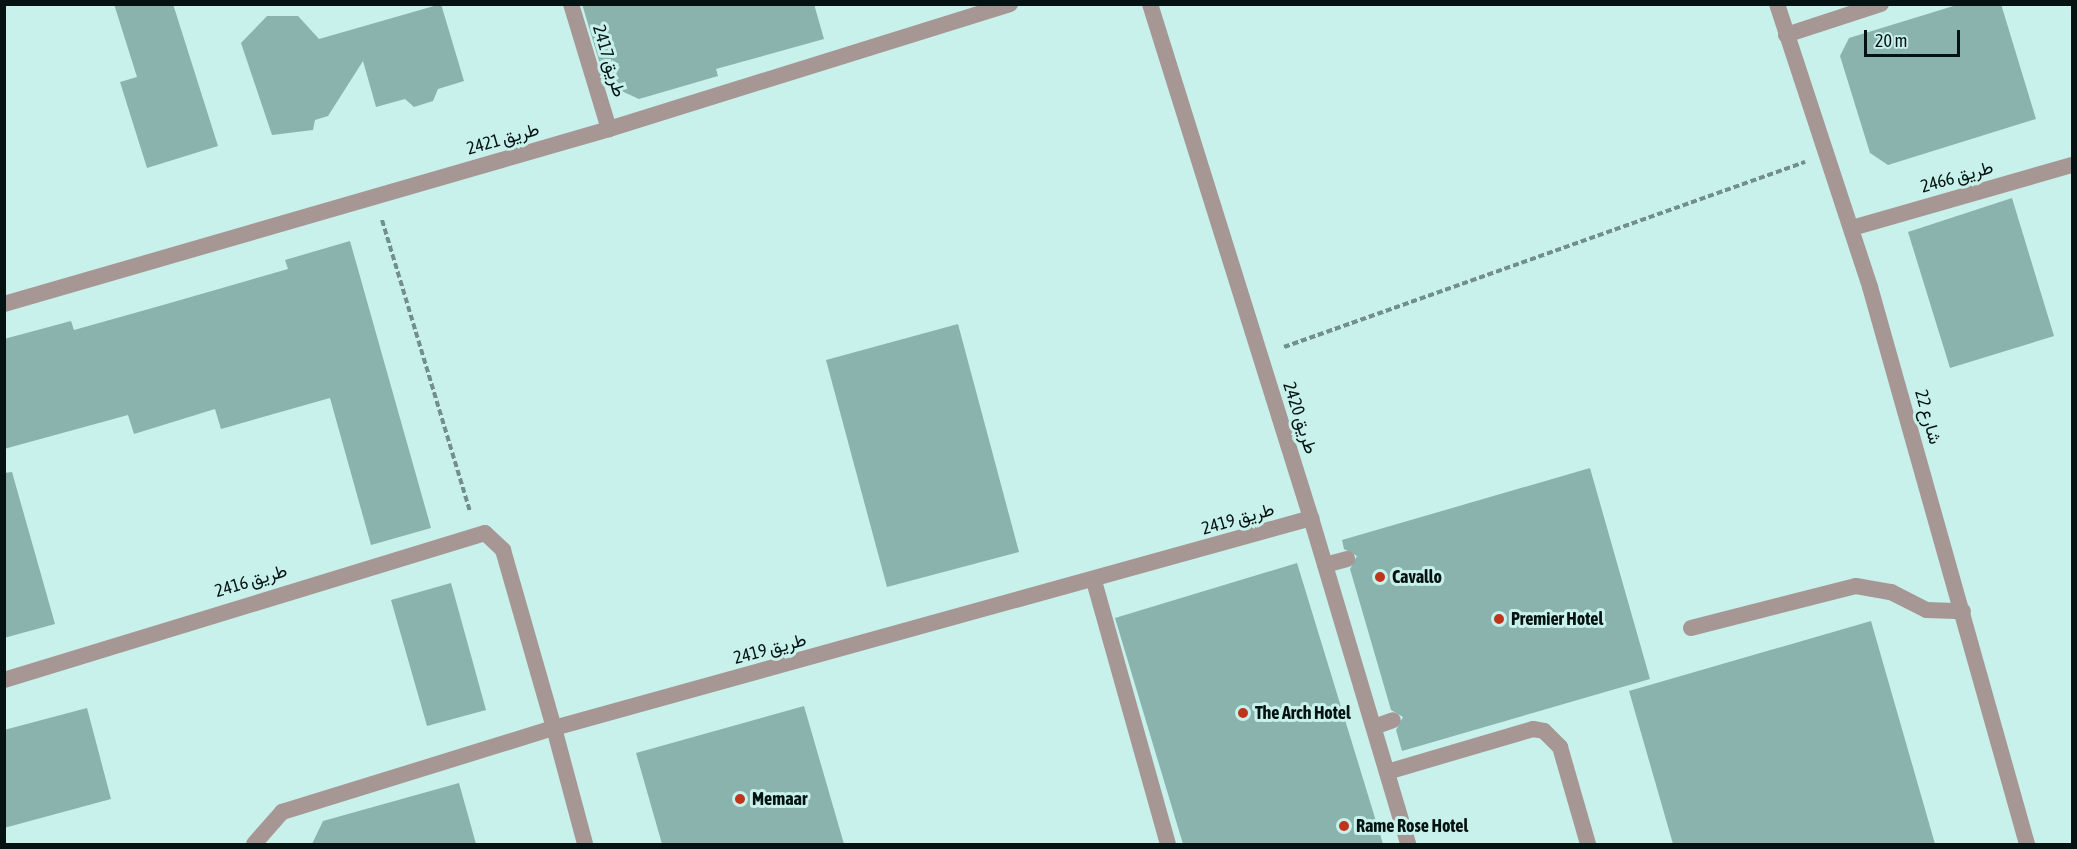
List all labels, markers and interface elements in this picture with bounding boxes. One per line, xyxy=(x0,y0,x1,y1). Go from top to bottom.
scale bar xyxy=(1867,18,1963,56)
street label: طريق 2417 xyxy=(588,22,630,100)
text: 20 m xyxy=(1875,30,1907,51)
street label: طريق 2421 xyxy=(464,118,542,160)
street label: طريق 2466 xyxy=(1918,156,1996,198)
street label: طريق 2420 xyxy=(1278,379,1322,457)
street label: شارع 22 xyxy=(1910,387,1946,447)
street label: طريق 2419 xyxy=(1199,498,1277,540)
street label: طريق 2416 xyxy=(212,560,290,602)
place label: Cavallo xyxy=(1392,566,1442,588)
marker: Cavallo xyxy=(1373,570,1387,584)
place label: Premier Hotel xyxy=(1511,608,1603,630)
marker: Premier Hotel xyxy=(1492,612,1506,626)
street label: طريق 2419 xyxy=(731,629,809,669)
place label: The Arch Hotel xyxy=(1255,702,1351,724)
marker: The Arch Hotel xyxy=(1236,706,1250,720)
place label: Memaar xyxy=(752,788,807,810)
marker: Memaar xyxy=(733,792,747,806)
place label: Rame Rose Hotel xyxy=(1356,815,1468,837)
marker: Rame Rose Hotel xyxy=(1337,819,1351,833)

